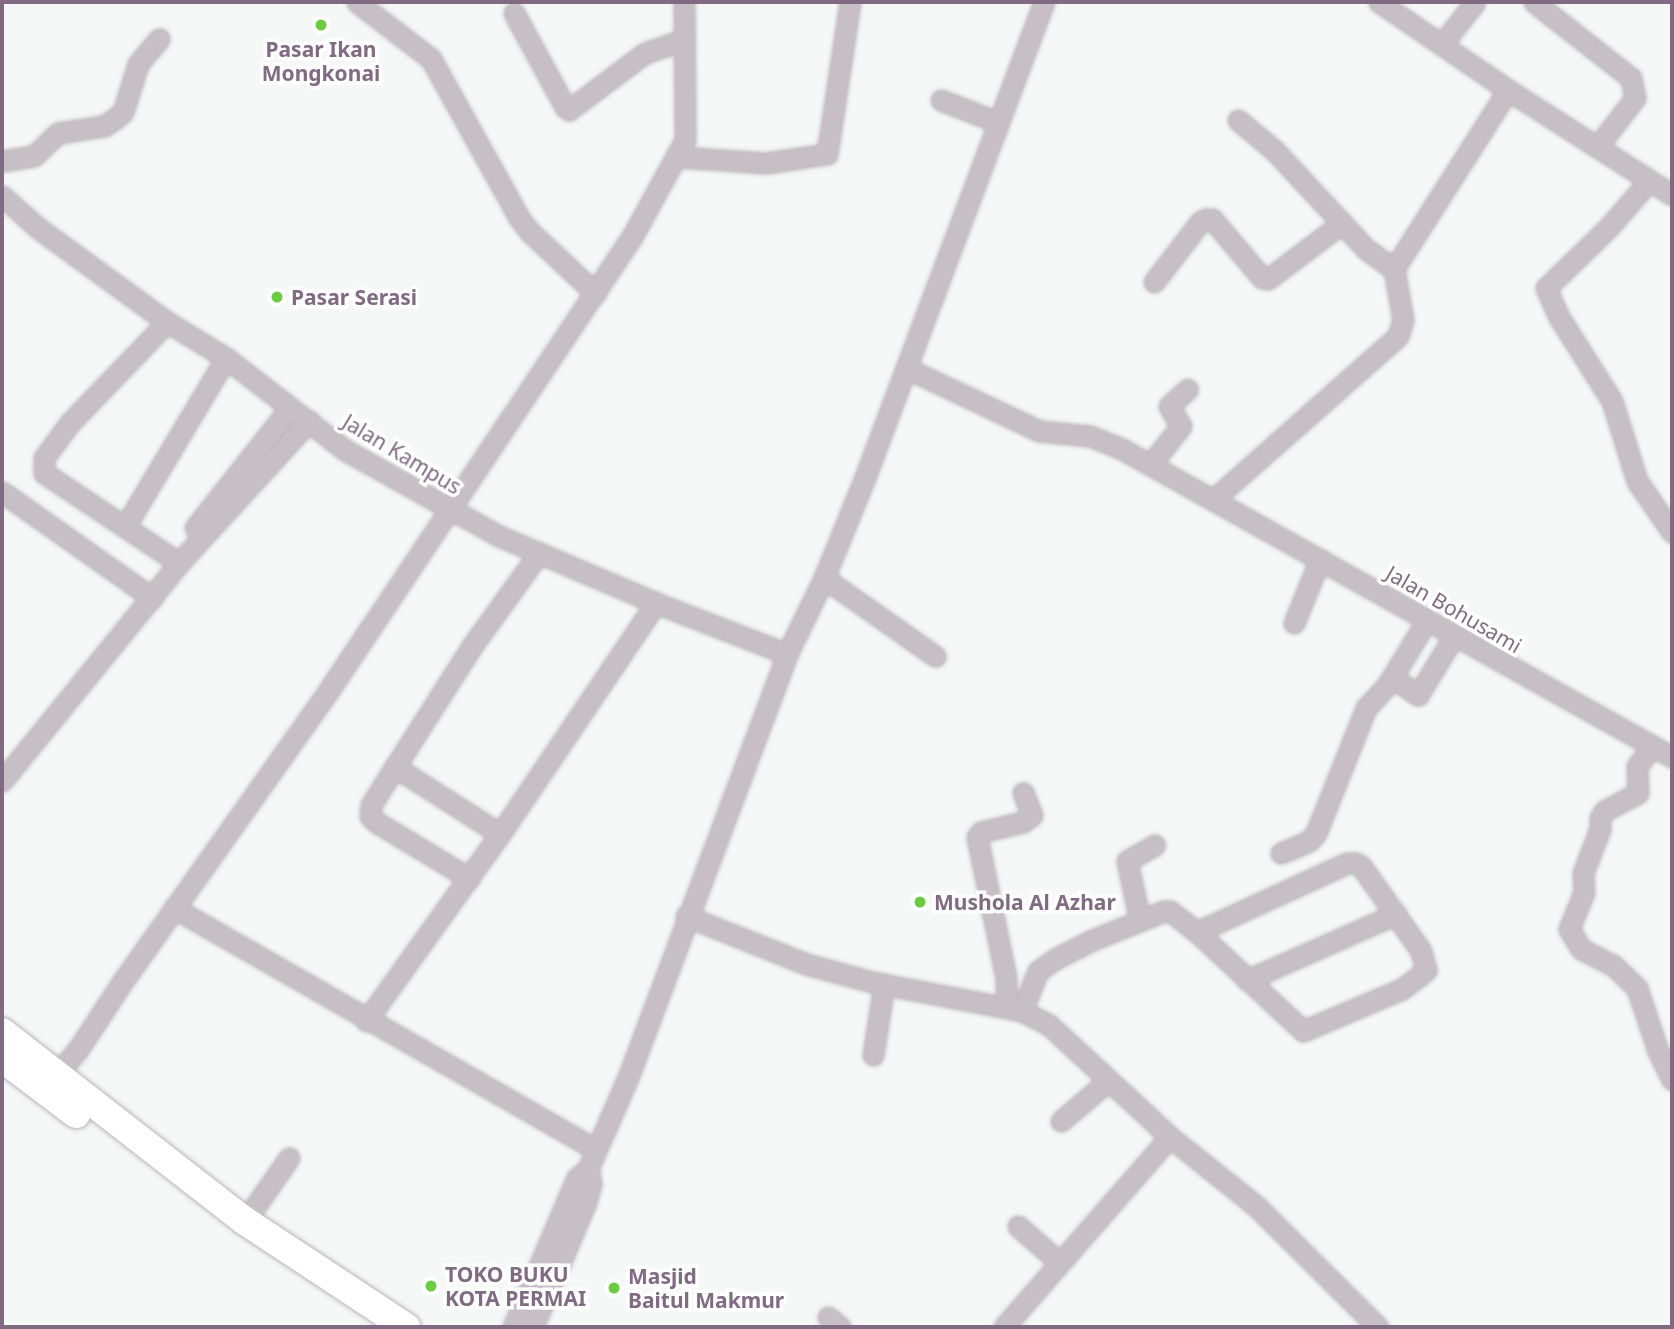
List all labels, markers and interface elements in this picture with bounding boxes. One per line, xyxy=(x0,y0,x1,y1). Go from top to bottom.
marker: Pasar Ikan Mongkonai xyxy=(313,17,329,33)
place label: Pasar Ikan Mongkonai xyxy=(262,36,380,86)
place label: Pasar Serasi xyxy=(291,284,417,310)
marker: Pasar Serasi xyxy=(269,289,285,305)
street label: Jalan Kampus xyxy=(338,409,466,499)
street label: Jalan Bohusami xyxy=(1382,560,1526,658)
place label: Mushola Al Azhar xyxy=(934,889,1116,915)
marker: Mushola Al Azhar xyxy=(912,894,928,910)
place label: TOKO BUKU KOTA PERMAI xyxy=(445,1261,586,1311)
place label: Masjid Baitul Makmur xyxy=(628,1263,784,1313)
marker: TOKO BUKU KOTA PERMAI xyxy=(423,1278,439,1294)
marker: Masjid Baitul Makmur xyxy=(606,1280,622,1296)

